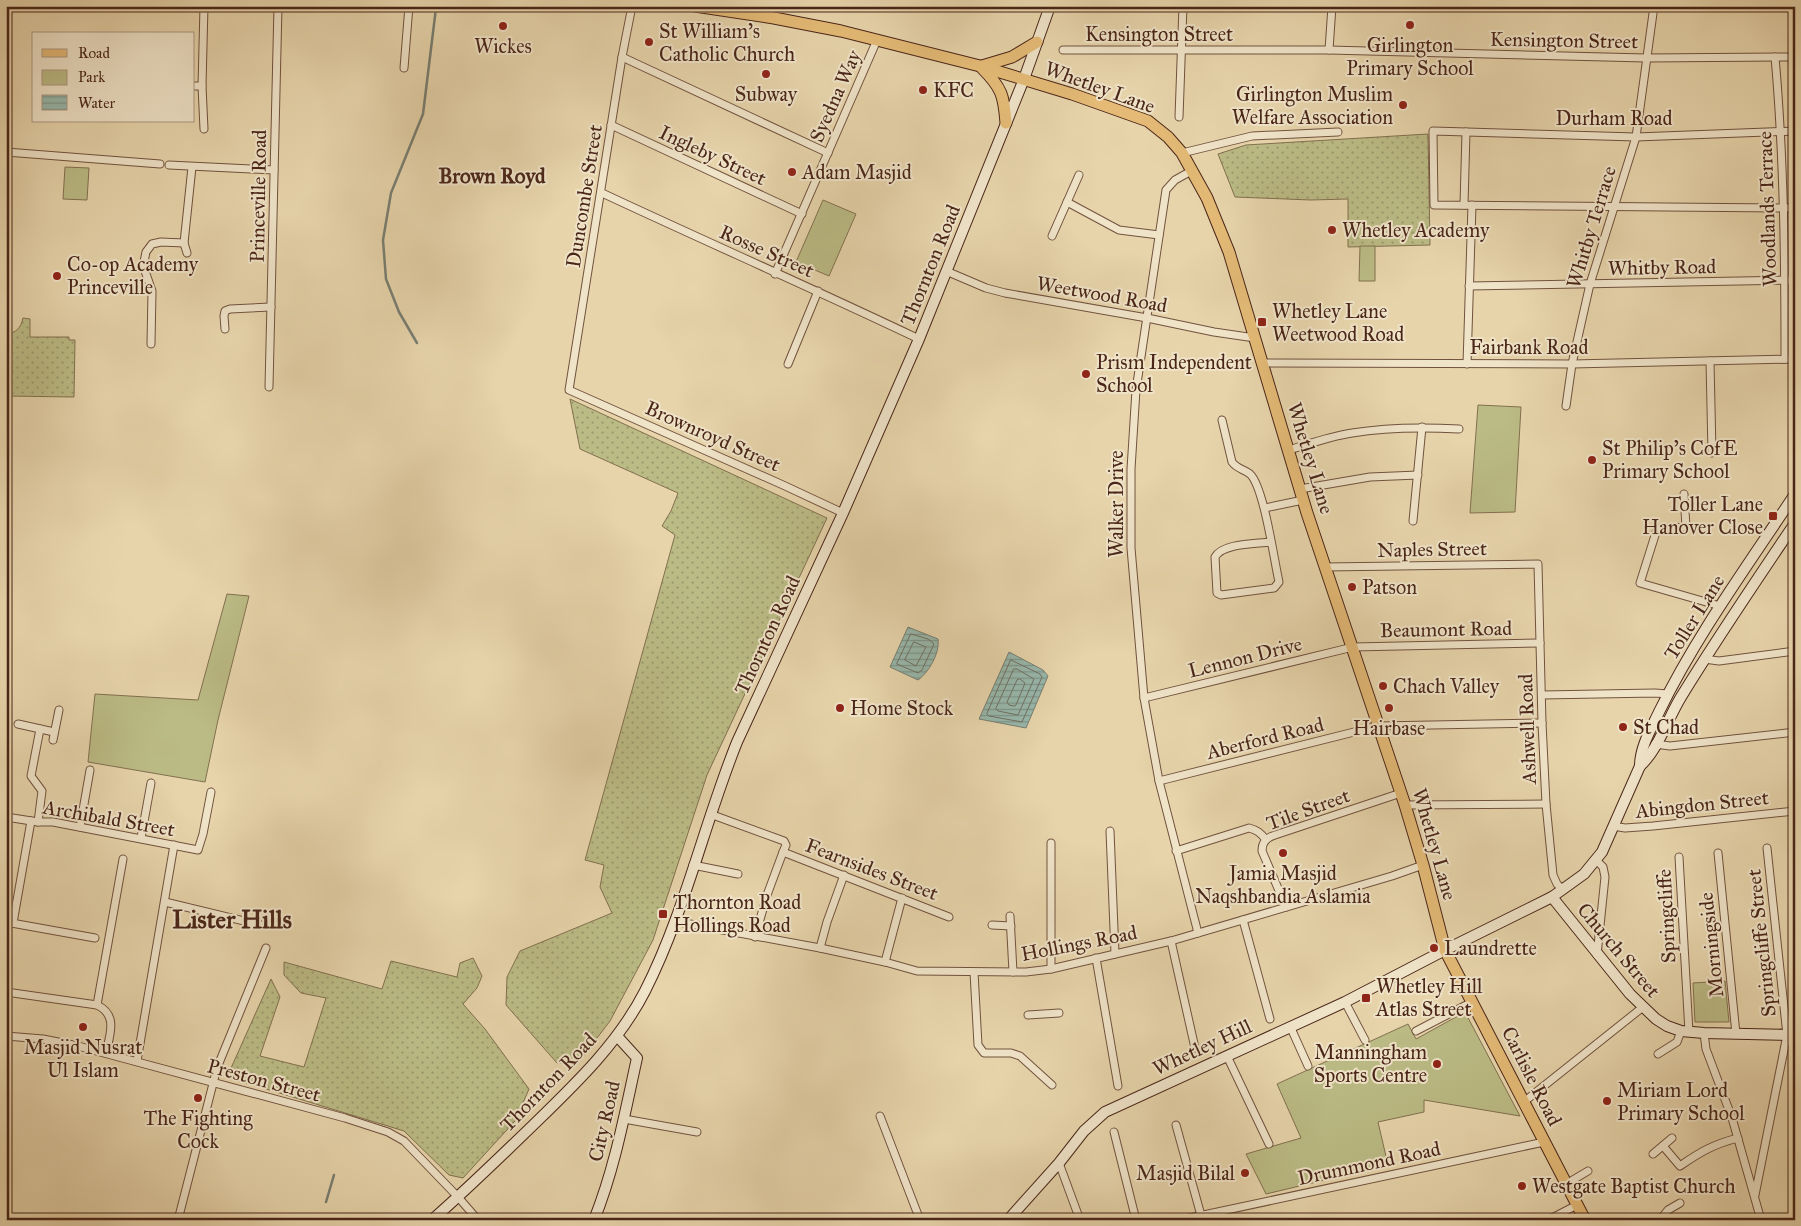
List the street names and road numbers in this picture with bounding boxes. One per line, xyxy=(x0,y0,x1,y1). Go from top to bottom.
street label: Kensington Street xyxy=(1085,22,1233,47)
street label: Kensington Street xyxy=(1490,27,1638,54)
street label: Syedna Way xyxy=(804,46,866,146)
street label: Whetley Lane xyxy=(1042,56,1158,118)
street label: Durham Road xyxy=(1555,106,1673,130)
street label: Ingleby Street xyxy=(655,120,770,191)
street label: Duncombe Street xyxy=(561,123,607,269)
street label: Princeville Road xyxy=(245,129,271,263)
street label: Woodlands Terrace xyxy=(1752,131,1782,287)
street label: Whitby Terrace xyxy=(1561,163,1621,291)
street label: Thornton Road xyxy=(895,201,965,329)
street label: Rosse Street xyxy=(716,219,818,283)
street label: Whitby Road xyxy=(1608,254,1716,280)
street label: Weetwood Road xyxy=(1035,271,1169,317)
street label: Fairbank Road xyxy=(1469,335,1589,359)
street label: Brownroyd Street xyxy=(642,395,784,477)
street label: Whetley Lane xyxy=(1283,399,1339,517)
street label: Walker Drive xyxy=(1104,450,1128,558)
street label: Naples Street xyxy=(1377,536,1487,562)
street label: Toller Lane xyxy=(1659,570,1729,664)
street label: Thornton Road xyxy=(729,572,805,698)
street label: Beaumont Road xyxy=(1380,616,1512,642)
street label: Lennon Drive xyxy=(1186,631,1304,683)
street label: Ashwell Road xyxy=(1513,673,1541,786)
street label: Aberford Road xyxy=(1203,712,1326,764)
street label: Tile Street xyxy=(1263,783,1353,835)
street label: Whetley Lane xyxy=(1408,785,1462,903)
street label: Abingdon Street xyxy=(1633,785,1770,824)
street label: Archibald Street xyxy=(40,794,177,841)
street label: Fearnsides Street xyxy=(802,833,942,905)
street label: Springcliffe xyxy=(1652,868,1681,964)
street label: Springcliffe Street xyxy=(1741,868,1782,1018)
street label: Morningside xyxy=(1694,891,1729,999)
street label: Church Street xyxy=(1572,898,1666,1002)
street label: Hollings Road xyxy=(1019,920,1139,967)
street label: Whetley Hill xyxy=(1149,1013,1256,1080)
street label: Carlisle Road xyxy=(1497,1022,1567,1130)
street label: Thornton Road xyxy=(495,1028,601,1136)
street label: Preston Street xyxy=(205,1053,323,1107)
street label: City Road xyxy=(583,1078,625,1164)
street label: Drummond Road xyxy=(1295,1136,1443,1190)

